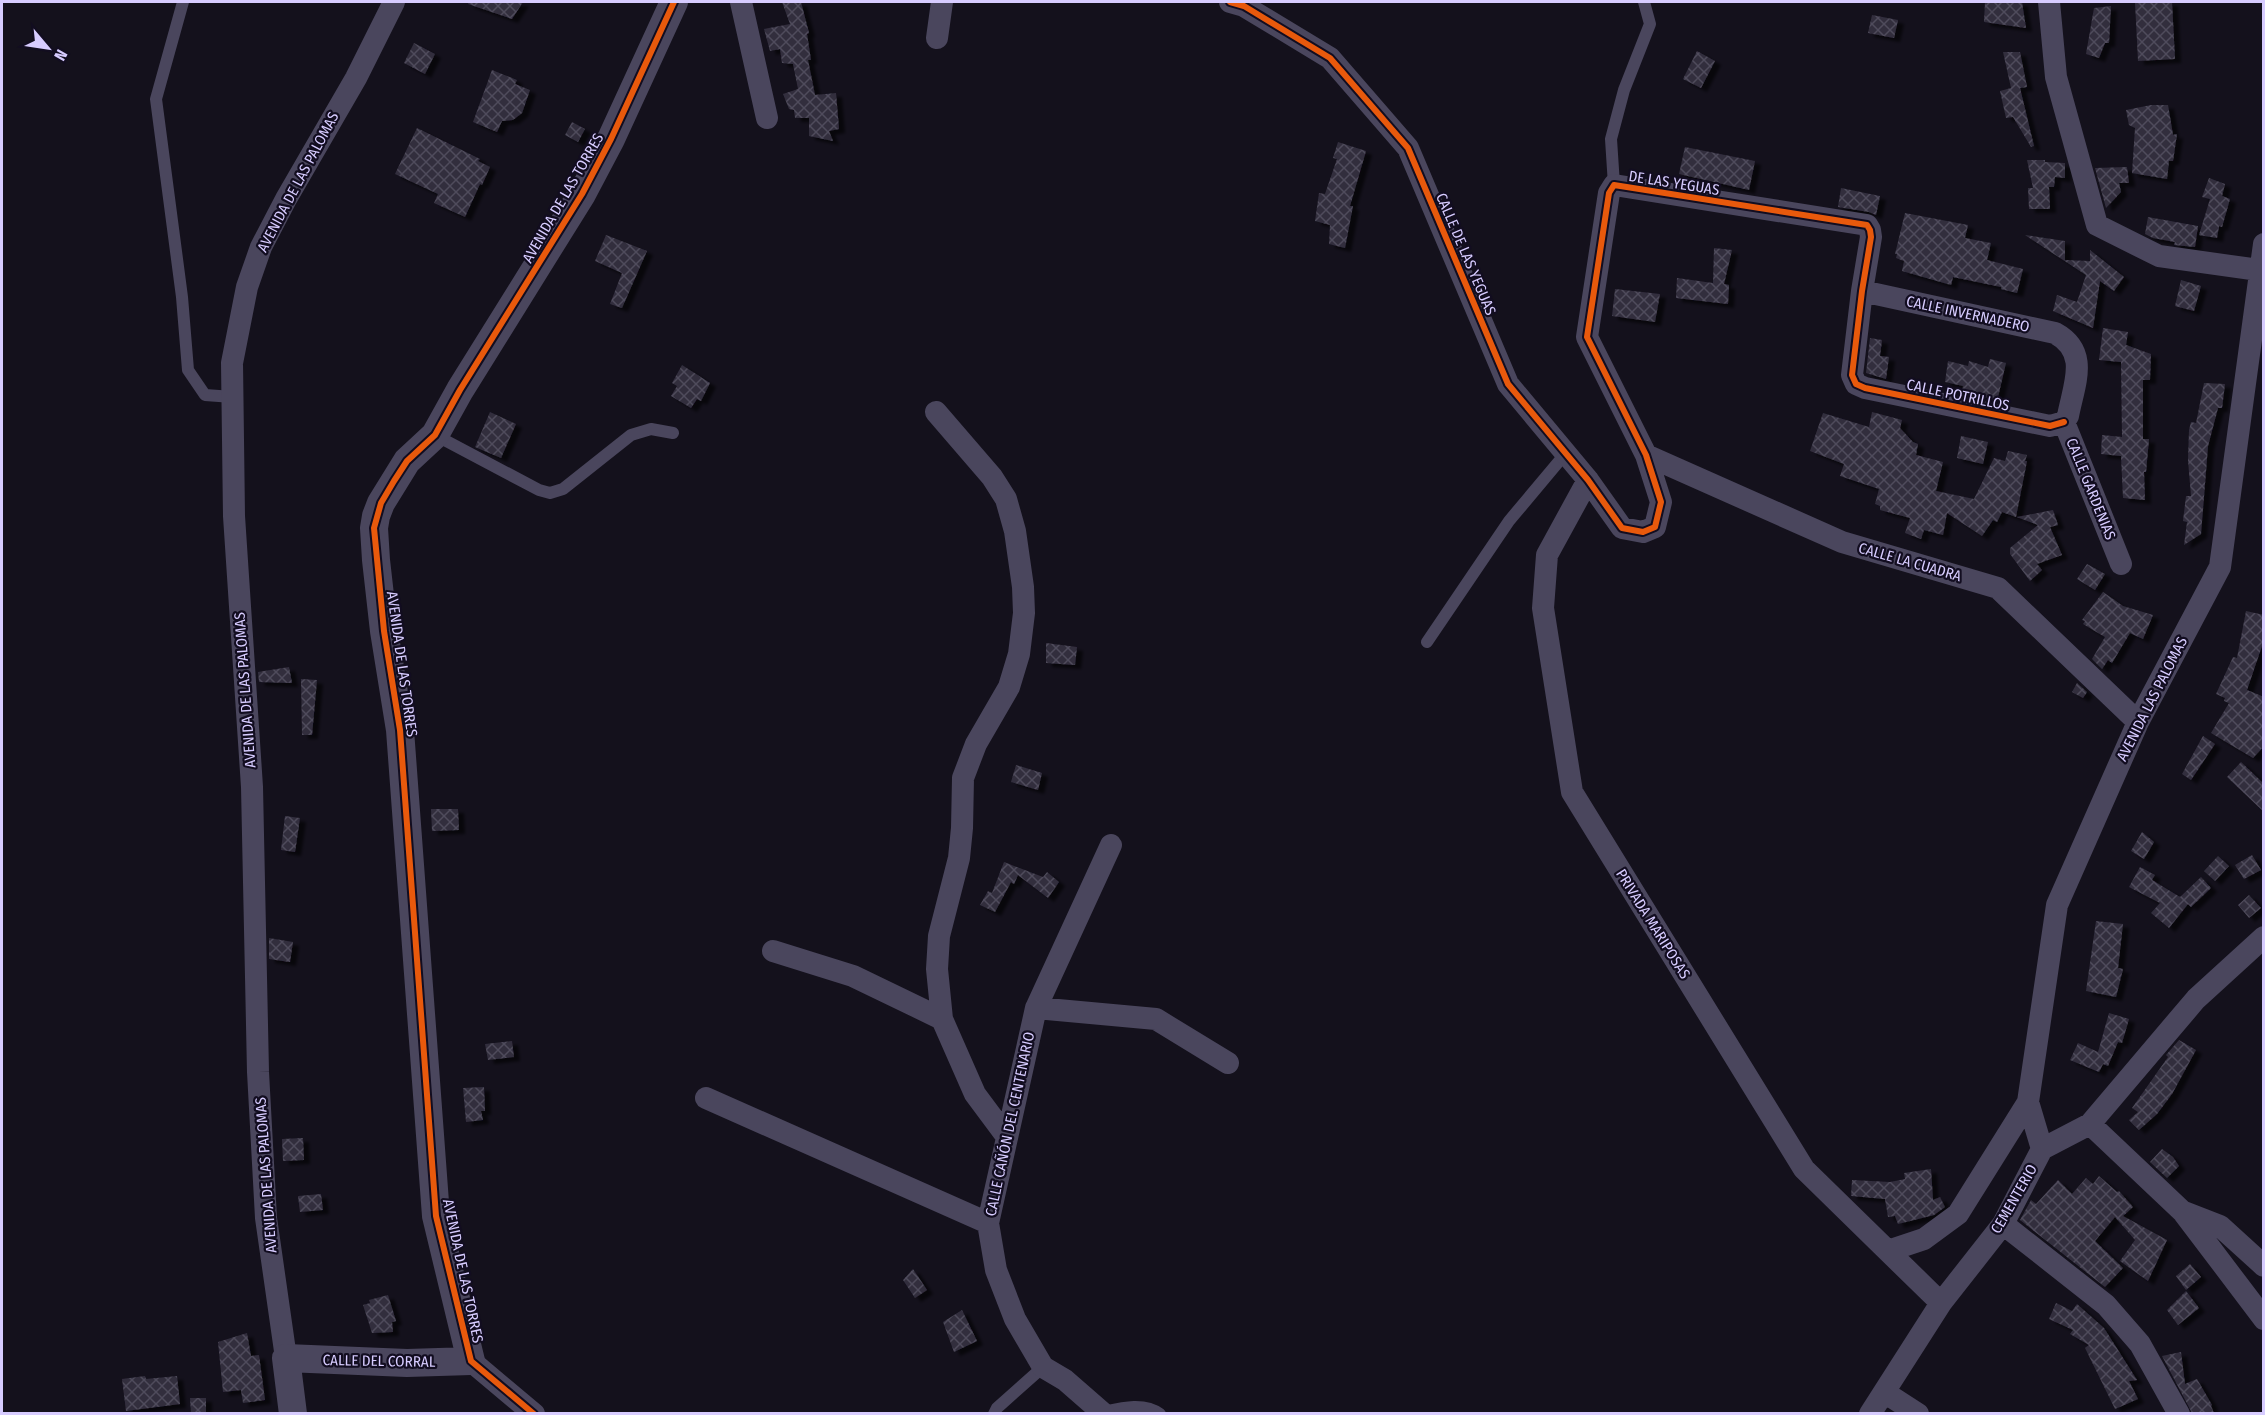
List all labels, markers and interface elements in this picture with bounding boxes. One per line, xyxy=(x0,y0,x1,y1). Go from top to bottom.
north arrow xyxy=(18,18,78,78)
text: N xyxy=(50,46,71,64)
street label: AVENIDA DE LAS PALOMAS xyxy=(253,109,343,255)
street label: AVENIDA DE LAS TORRES xyxy=(519,130,607,266)
street label: DE LAS YEGUAS xyxy=(1627,167,1721,199)
street label: CALLE DE LAS YEGUAS xyxy=(1432,190,1500,318)
street label: CALLE INVERNADERO xyxy=(1905,292,2031,336)
street label: CALLE POTRILLOS xyxy=(1905,375,2011,415)
street label: CALLE GARDENIAS xyxy=(2062,435,2120,543)
street label: CALLE LA CUADRA xyxy=(1856,539,1964,585)
street label: AVENIDA DE LAS TORRES xyxy=(383,590,421,738)
street label: AVENIDA DE LAS PALOMAS xyxy=(231,611,259,769)
street label: AVENIDA LAS PALOMAS xyxy=(2113,634,2191,764)
street label: PRIVADA MARIPOSAS xyxy=(1612,866,1694,982)
street label: CALLE CAÑÓN DEL CENTENARIO xyxy=(982,1030,1038,1218)
street label: AVENIDA DE LAS PALOMAS xyxy=(252,1096,280,1254)
street label: CEMENTERIO xyxy=(1987,1161,2041,1237)
street label: AVENIDA DE LAS TORRES xyxy=(439,1197,487,1345)
street label: CALLE DEL CORRAL xyxy=(322,1351,436,1371)

